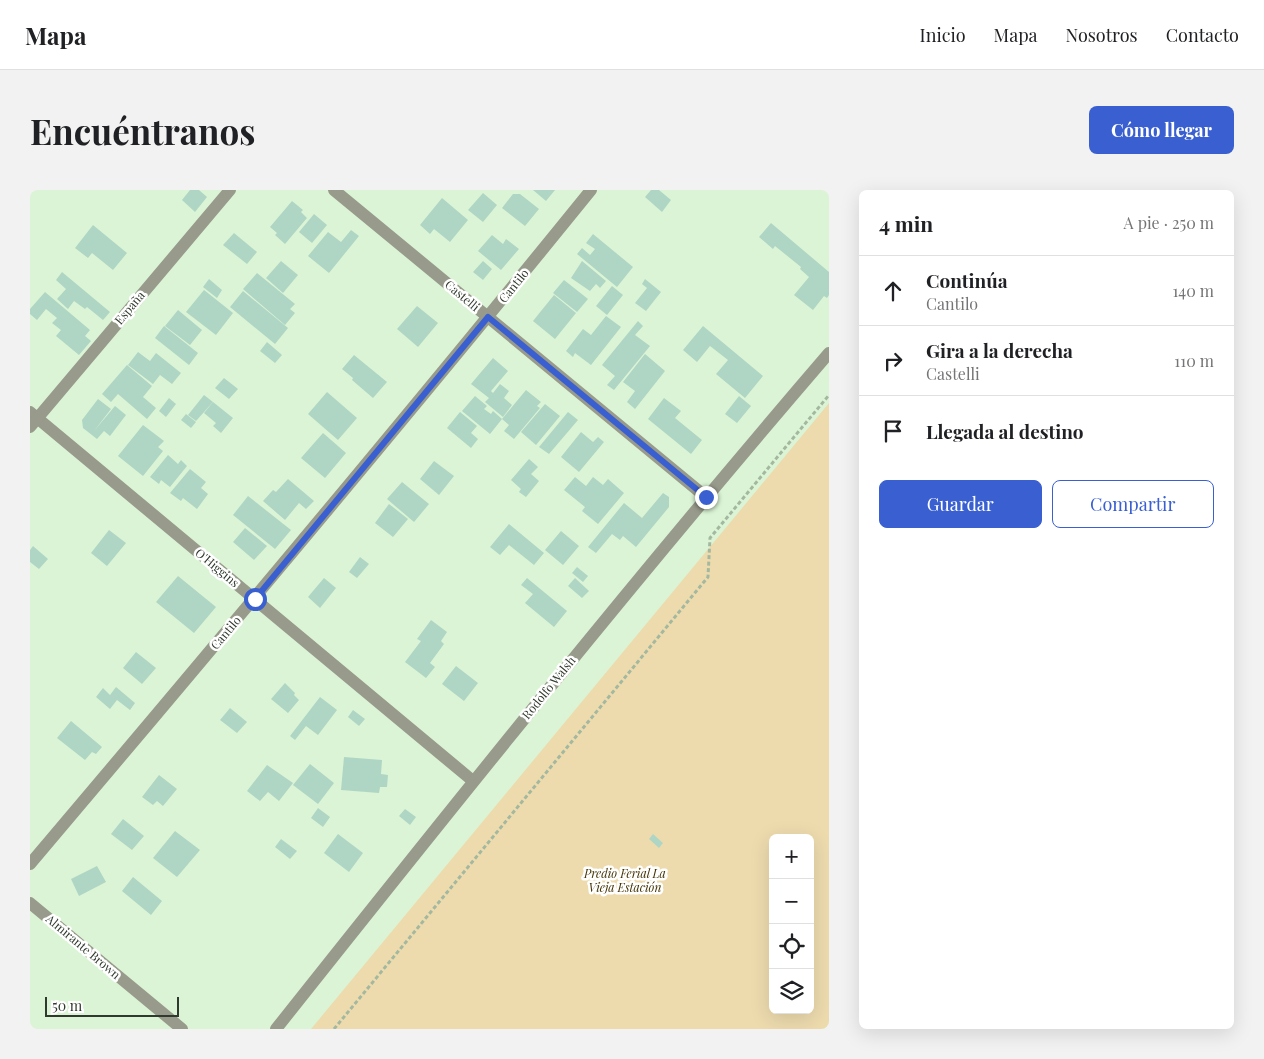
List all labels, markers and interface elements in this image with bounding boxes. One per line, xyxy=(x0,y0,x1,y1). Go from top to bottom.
text: Mapa xyxy=(25,19,86,51)
text: Inicio xyxy=(920,23,966,47)
text: Mapa xyxy=(994,23,1038,47)
text: Nosotros xyxy=(1066,23,1138,47)
text: Contacto xyxy=(1166,23,1239,47)
button: Cómo llegar xyxy=(1089,106,1234,154)
text: Encuéntranos xyxy=(30,107,255,154)
text: 4 min xyxy=(879,209,933,237)
text: A pie · 250 m xyxy=(1124,212,1214,233)
street label: Cantilo xyxy=(495,265,532,306)
text: Continúa xyxy=(926,267,1008,293)
street label: Castelli xyxy=(442,276,484,315)
icon: ahead xyxy=(879,277,907,305)
text: 140 m xyxy=(1172,280,1214,301)
street label: España xyxy=(111,287,148,327)
text: Cantilo xyxy=(926,293,978,314)
text: Gira a la derecha xyxy=(926,337,1073,363)
icon: right xyxy=(879,347,907,375)
text: 110 m xyxy=(1174,350,1214,371)
text: Castelli xyxy=(926,363,980,384)
icon: arrive xyxy=(879,417,907,445)
text: Llegada al destino xyxy=(926,418,1084,444)
button: Guardar xyxy=(879,480,1042,528)
button: Compartir xyxy=(1052,480,1214,528)
route end xyxy=(695,486,718,509)
street label: O'Higgins xyxy=(192,544,243,590)
route start xyxy=(244,588,267,611)
street label: Cantilo xyxy=(207,612,244,652)
street label: Rodolfo Walsh xyxy=(518,653,578,722)
map controls xyxy=(769,834,814,1014)
button: + xyxy=(769,834,814,879)
park label: Predio Ferial La Vieja Estación xyxy=(583,865,666,895)
button: − xyxy=(769,879,814,924)
street label: Almirante Brown xyxy=(42,910,124,982)
button: locate xyxy=(769,924,814,969)
button: layers xyxy=(769,969,814,1014)
scale bar xyxy=(45,994,179,1017)
text: 50 m xyxy=(52,996,82,1015)

